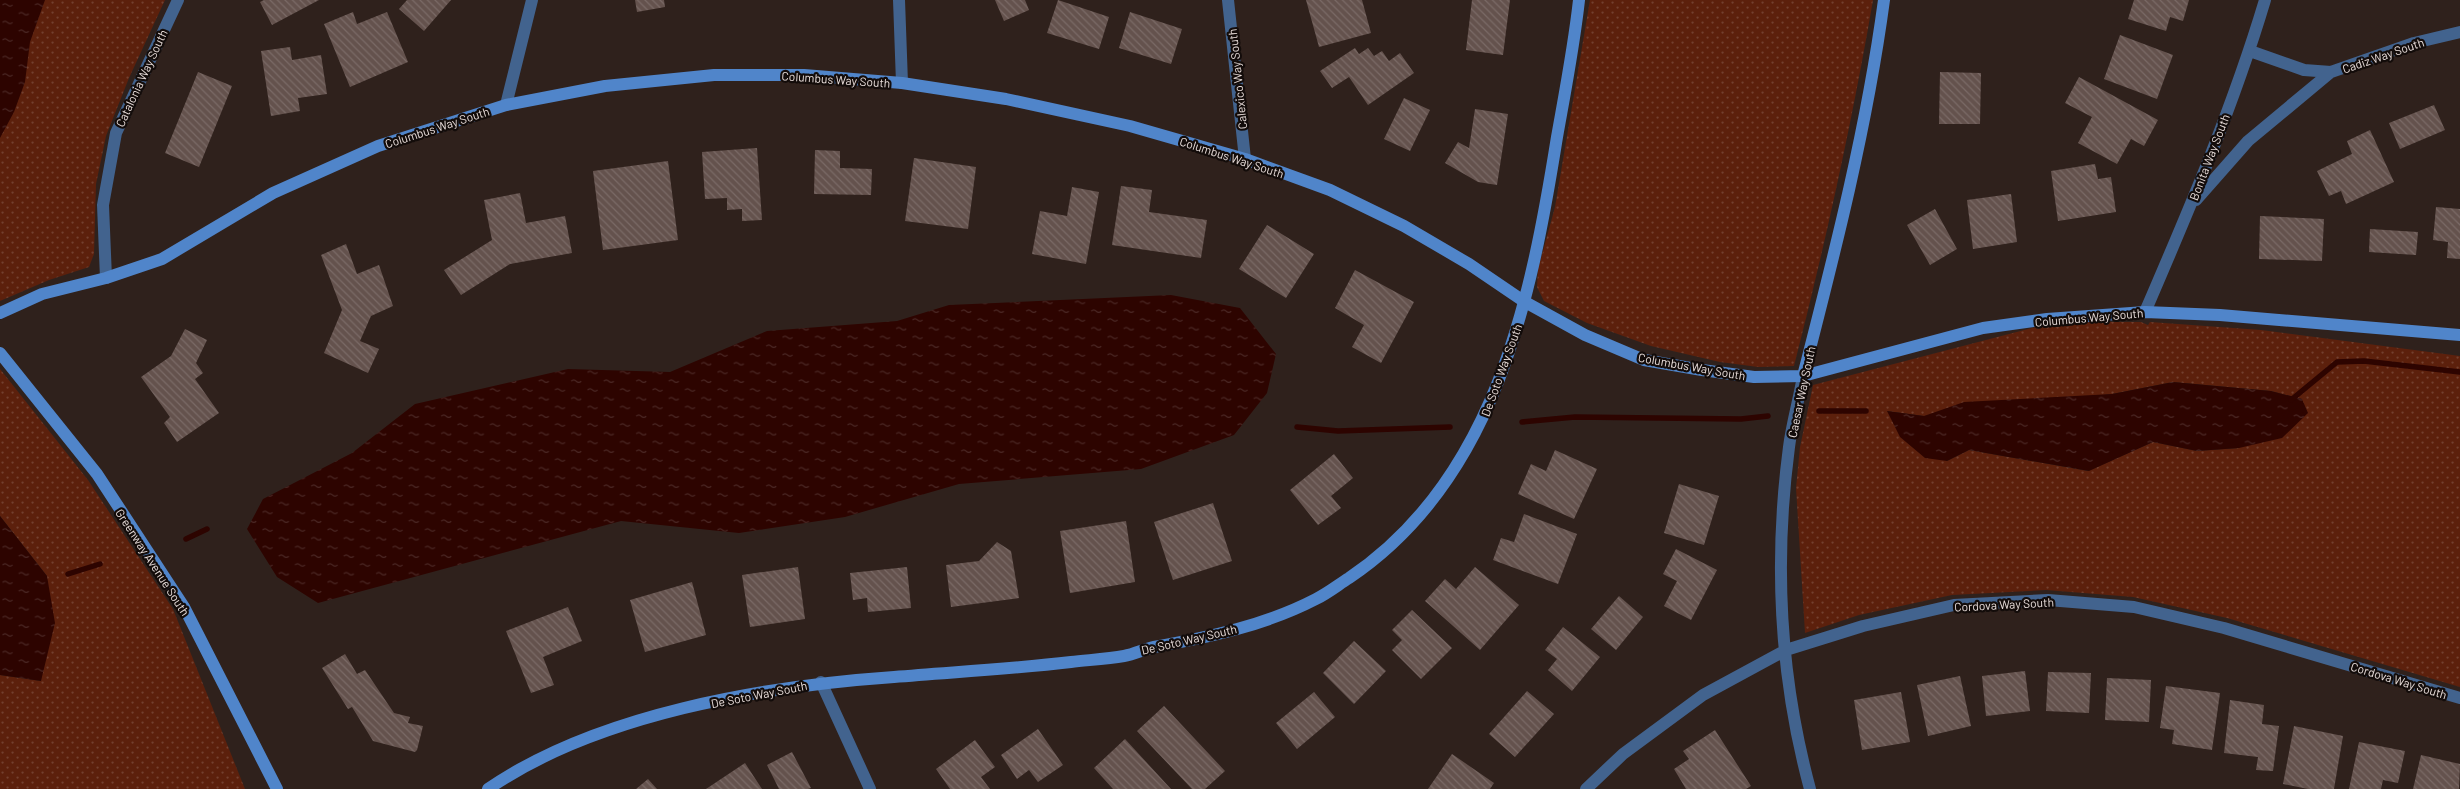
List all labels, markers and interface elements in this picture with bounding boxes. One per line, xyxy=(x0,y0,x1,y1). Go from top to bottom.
street label: Catalonia Way South xyxy=(112,27,170,129)
street label: Calexico Way South xyxy=(1225,28,1249,130)
street label: Cadiz Way South xyxy=(2340,34,2426,76)
street label: Columbus Way South xyxy=(781,68,891,90)
street label: Columbus Way South xyxy=(383,104,491,150)
street label: Bonita Way South xyxy=(2186,112,2232,202)
street label: Columbus Way South xyxy=(1178,134,1286,180)
street label: Columbus Way South xyxy=(2034,305,2144,329)
street label: De Soto Way South xyxy=(1478,322,1524,418)
street label: Caesar Way South xyxy=(1784,345,1818,439)
street label: Columbus Way South xyxy=(1637,350,1747,382)
street label: Greenway Avenue South xyxy=(113,506,193,618)
street label: Cordova Way South xyxy=(1954,594,2054,614)
street label: De Soto Way South xyxy=(1140,621,1238,657)
street label: Cordova Way South xyxy=(2349,659,2449,701)
street label: De Soto Way South xyxy=(710,678,808,710)

